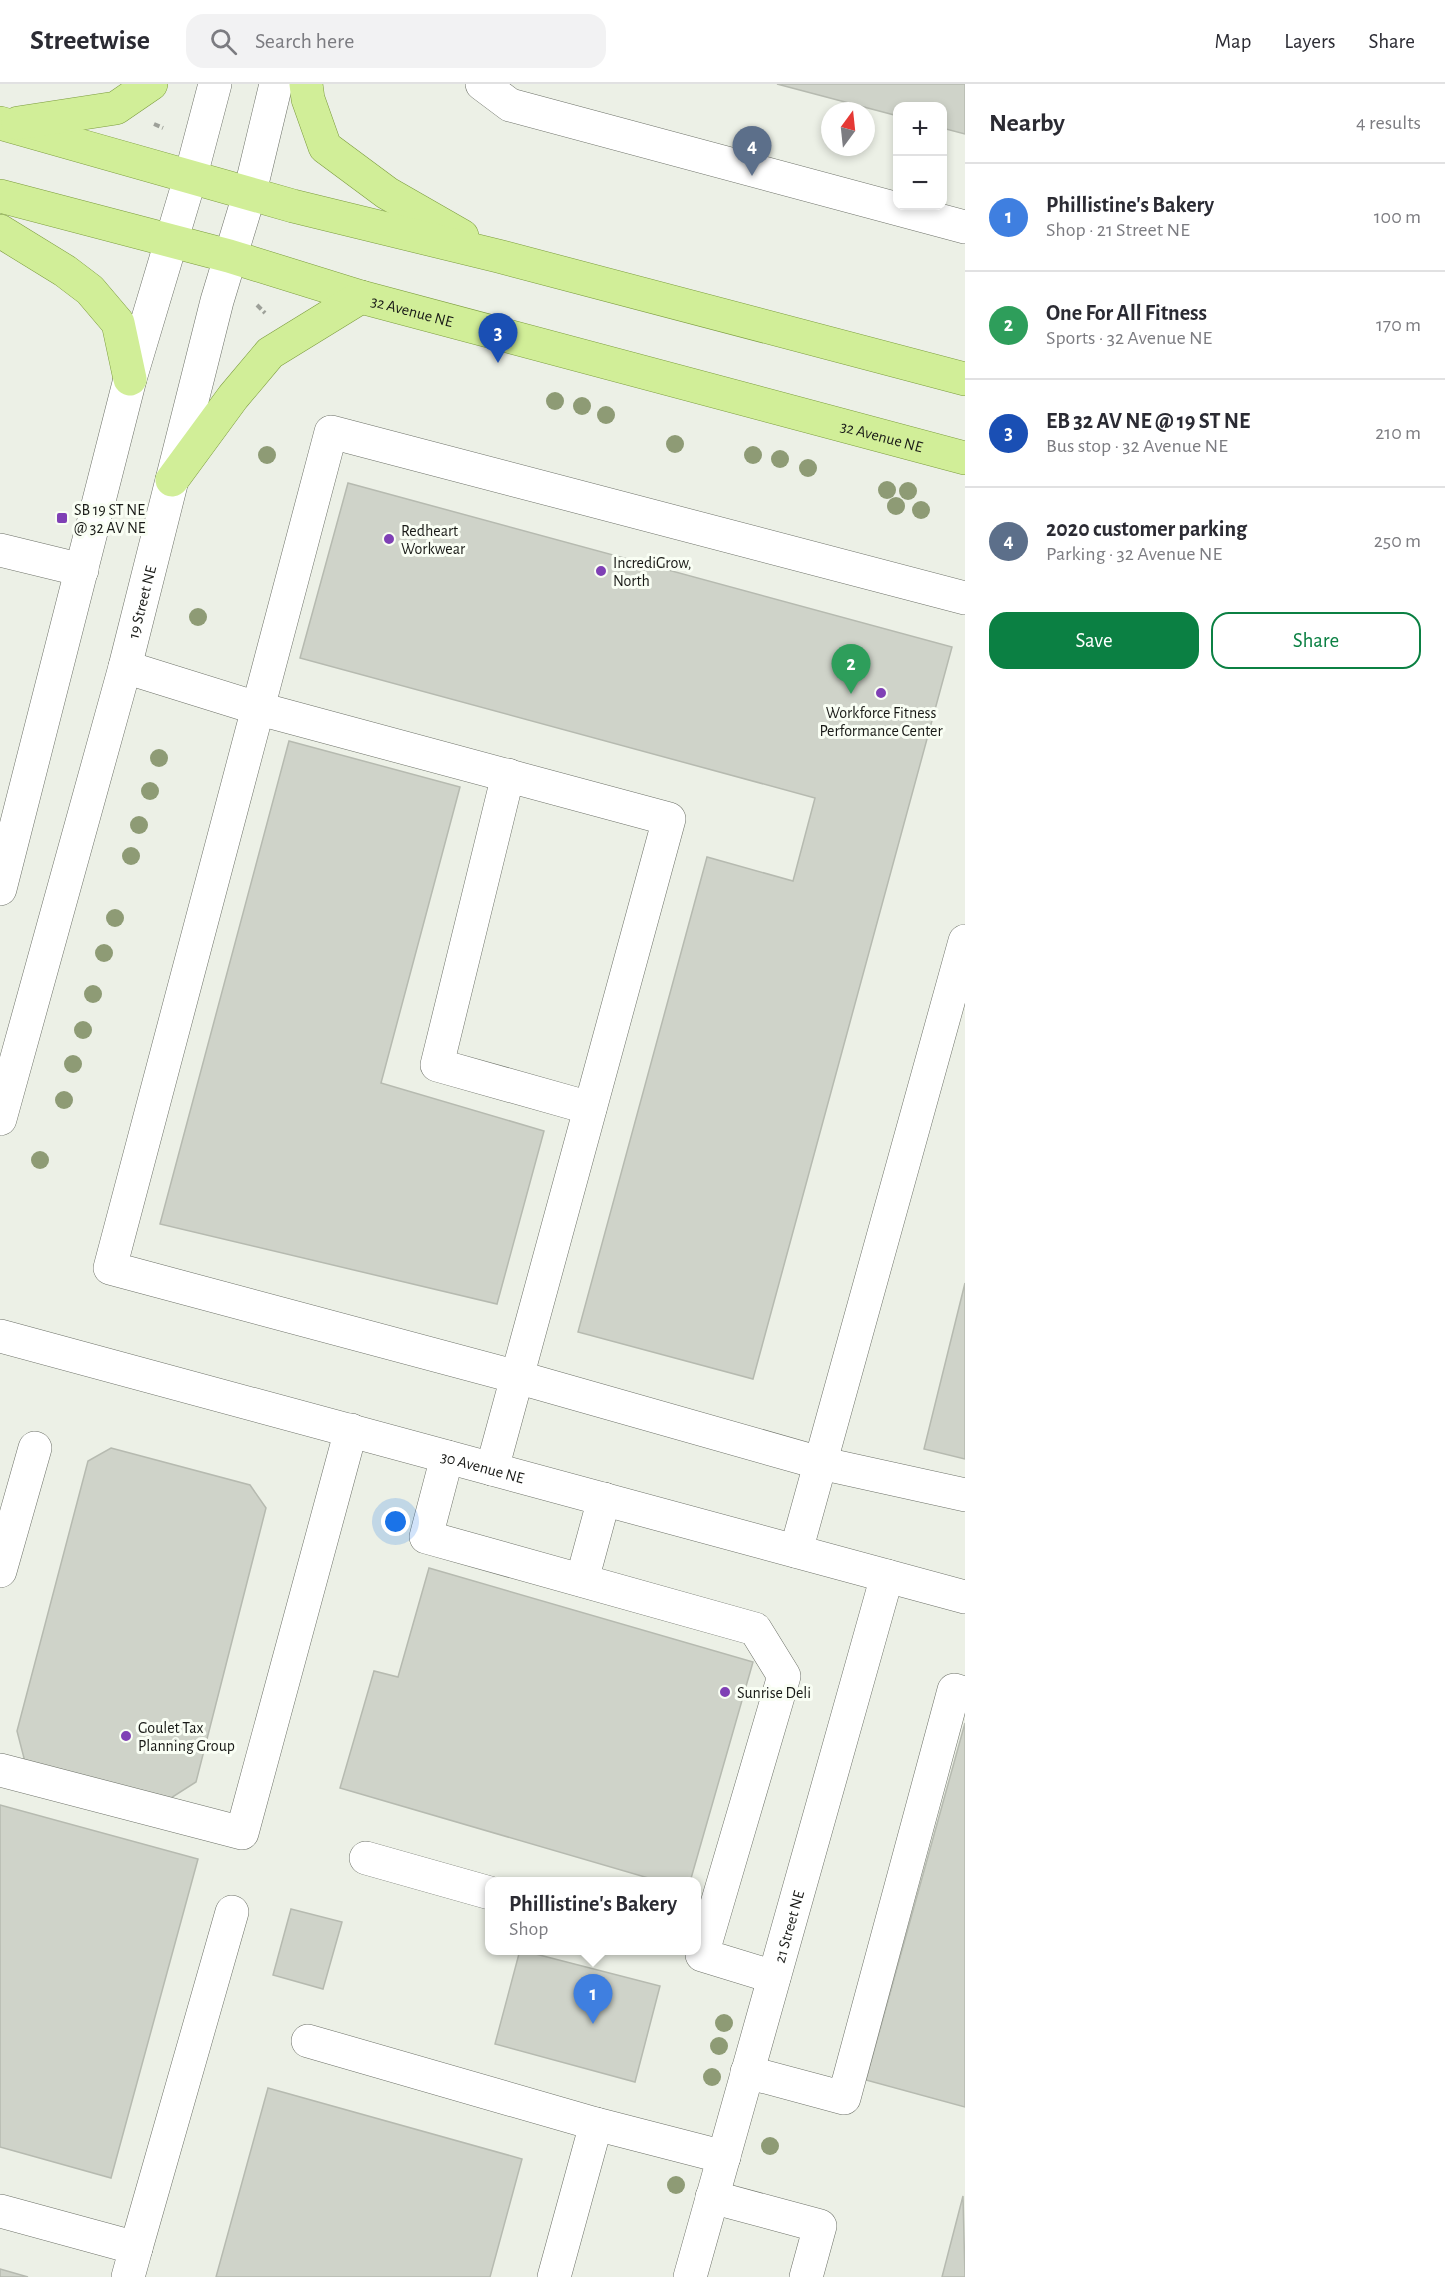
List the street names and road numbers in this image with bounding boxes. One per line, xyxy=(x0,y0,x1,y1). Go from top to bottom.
street label: 32 Avenue NE xyxy=(369,293,455,330)
street label: 32 Avenue NE xyxy=(839,418,925,455)
street label: 19 Street NE xyxy=(125,564,159,640)
street label: 30 Avenue NE xyxy=(439,1449,526,1486)
street label: 21 Street NE xyxy=(772,1889,807,1965)

